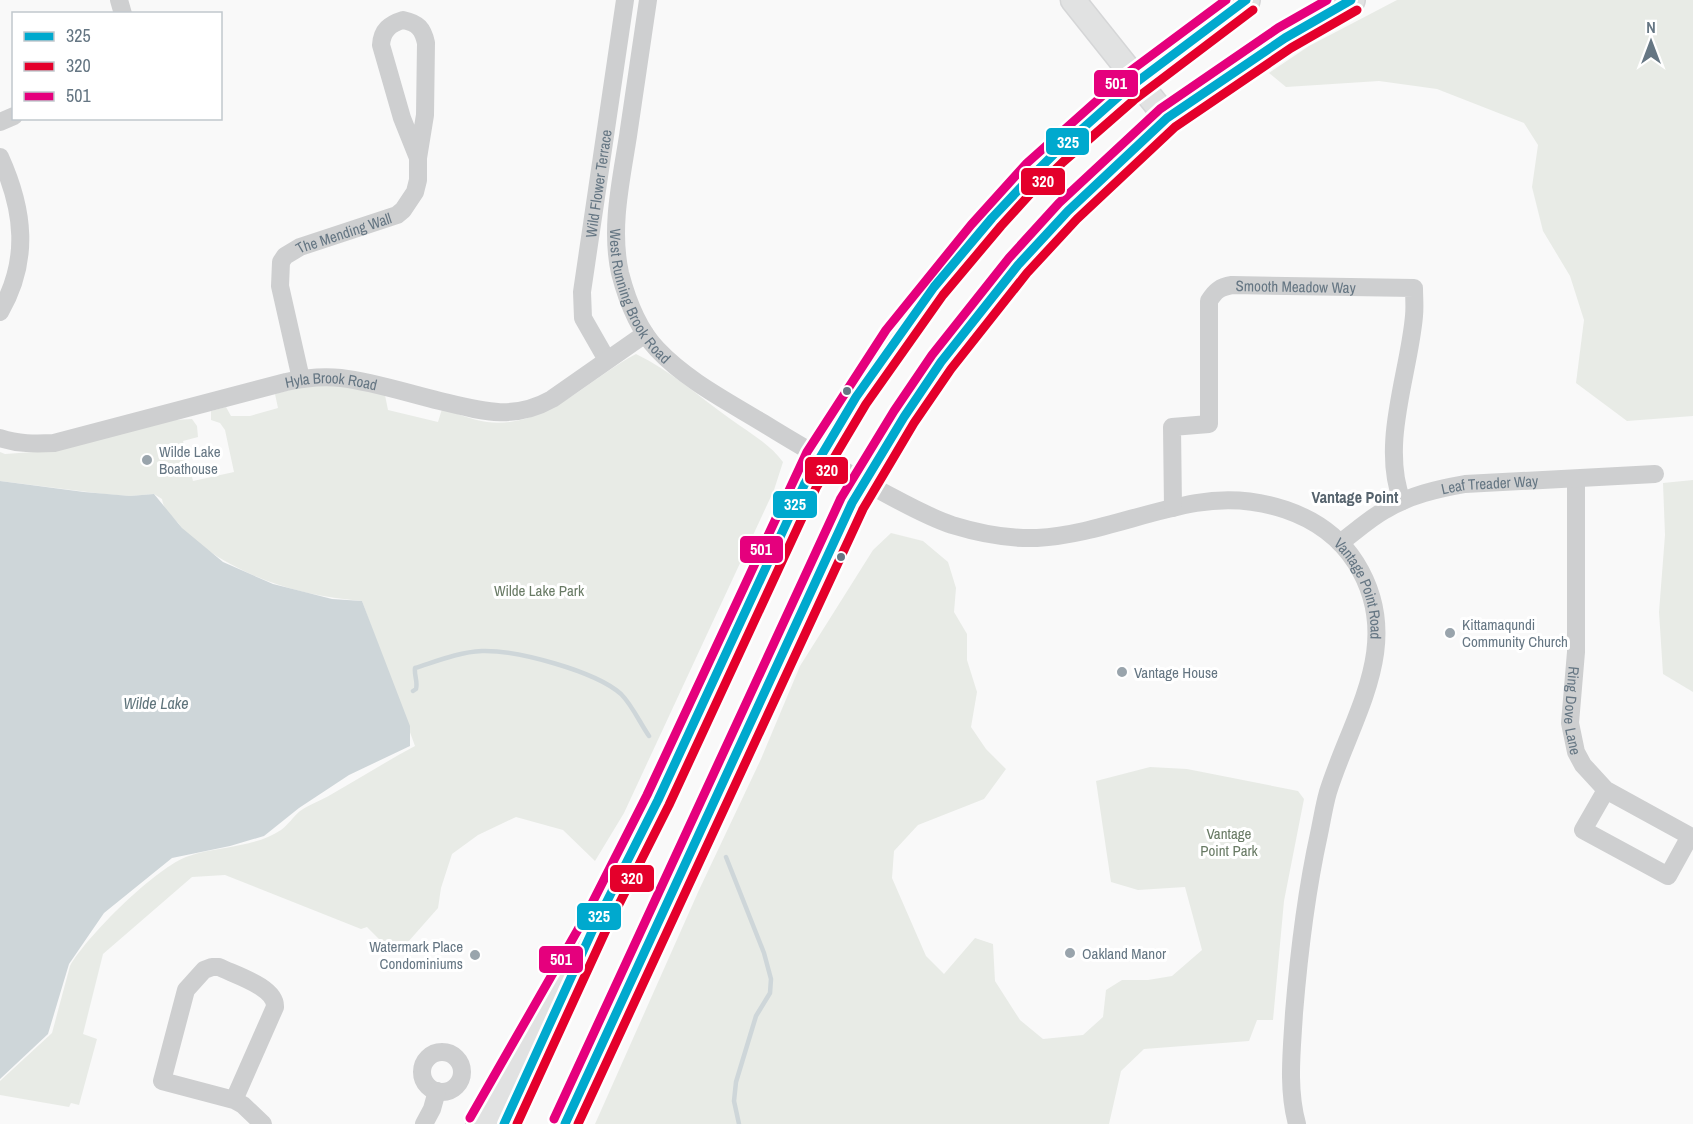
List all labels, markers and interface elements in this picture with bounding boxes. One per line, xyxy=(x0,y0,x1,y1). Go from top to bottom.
legend xyxy=(12,12,222,120)
north arrow xyxy=(1621,12,1681,72)
text: N xyxy=(1646,16,1656,38)
text: 325 xyxy=(66,23,91,48)
text: 320 xyxy=(66,53,91,78)
line badge: 501 xyxy=(1093,69,1139,98)
text: 501 xyxy=(1105,72,1128,94)
text: 501 xyxy=(66,83,91,108)
line badge: 325 xyxy=(1045,127,1090,156)
street label: Wild Flower Terrace xyxy=(580,128,616,239)
text: 325 xyxy=(1057,131,1079,153)
line badge: 320 xyxy=(1020,167,1066,196)
text: 320 xyxy=(1032,170,1054,192)
street label: The Mending Wall xyxy=(291,207,394,258)
street label: West Running Brook Road xyxy=(605,229,676,368)
street label: Smooth Meadow Way xyxy=(1236,275,1357,298)
street label: Hyla Brook Road xyxy=(283,367,379,395)
unlabelled marker xyxy=(841,385,853,397)
place label: Wilde Lake Boathouse xyxy=(159,441,221,479)
marker: Wilde Lake Boathouse xyxy=(140,453,154,467)
line badge: 320 xyxy=(804,456,849,485)
text: 320 xyxy=(816,459,838,481)
street label: Leaf Treader Way xyxy=(1439,470,1540,499)
district label: Vantage Point xyxy=(1312,486,1399,508)
line badge: 325 xyxy=(772,490,818,519)
text: 325 xyxy=(784,493,806,515)
street label: Vantage Point Road xyxy=(1330,533,1387,640)
line badge: 501 xyxy=(739,535,784,564)
text: 501 xyxy=(750,538,773,560)
unlabelled marker xyxy=(835,551,847,563)
park label: Wilde Lake Park xyxy=(494,580,585,601)
place label: Kittamaqundi Community Church xyxy=(1462,614,1568,652)
marker: Kittamaqundi Community Church xyxy=(1443,626,1457,640)
place label: Vantage House xyxy=(1134,662,1218,683)
marker: Vantage House xyxy=(1115,665,1129,679)
street label: Ring Dove Lane xyxy=(1559,666,1587,757)
water label: Wilde Lake xyxy=(123,692,189,714)
park label: Vantage Point Park xyxy=(1200,823,1259,861)
line badge: 320 xyxy=(609,864,655,893)
text: 320 xyxy=(621,867,643,889)
line badge: 325 xyxy=(576,902,622,931)
text: 325 xyxy=(588,905,610,927)
place label: Watermark Place Condominiums xyxy=(369,936,463,974)
place label: Oakland Manor xyxy=(1082,943,1166,964)
line badge: 501 xyxy=(538,945,584,974)
marker: Oakland Manor xyxy=(1063,946,1077,960)
marker: Watermark Place Condominiums xyxy=(468,948,482,962)
text: 501 xyxy=(550,948,573,970)

